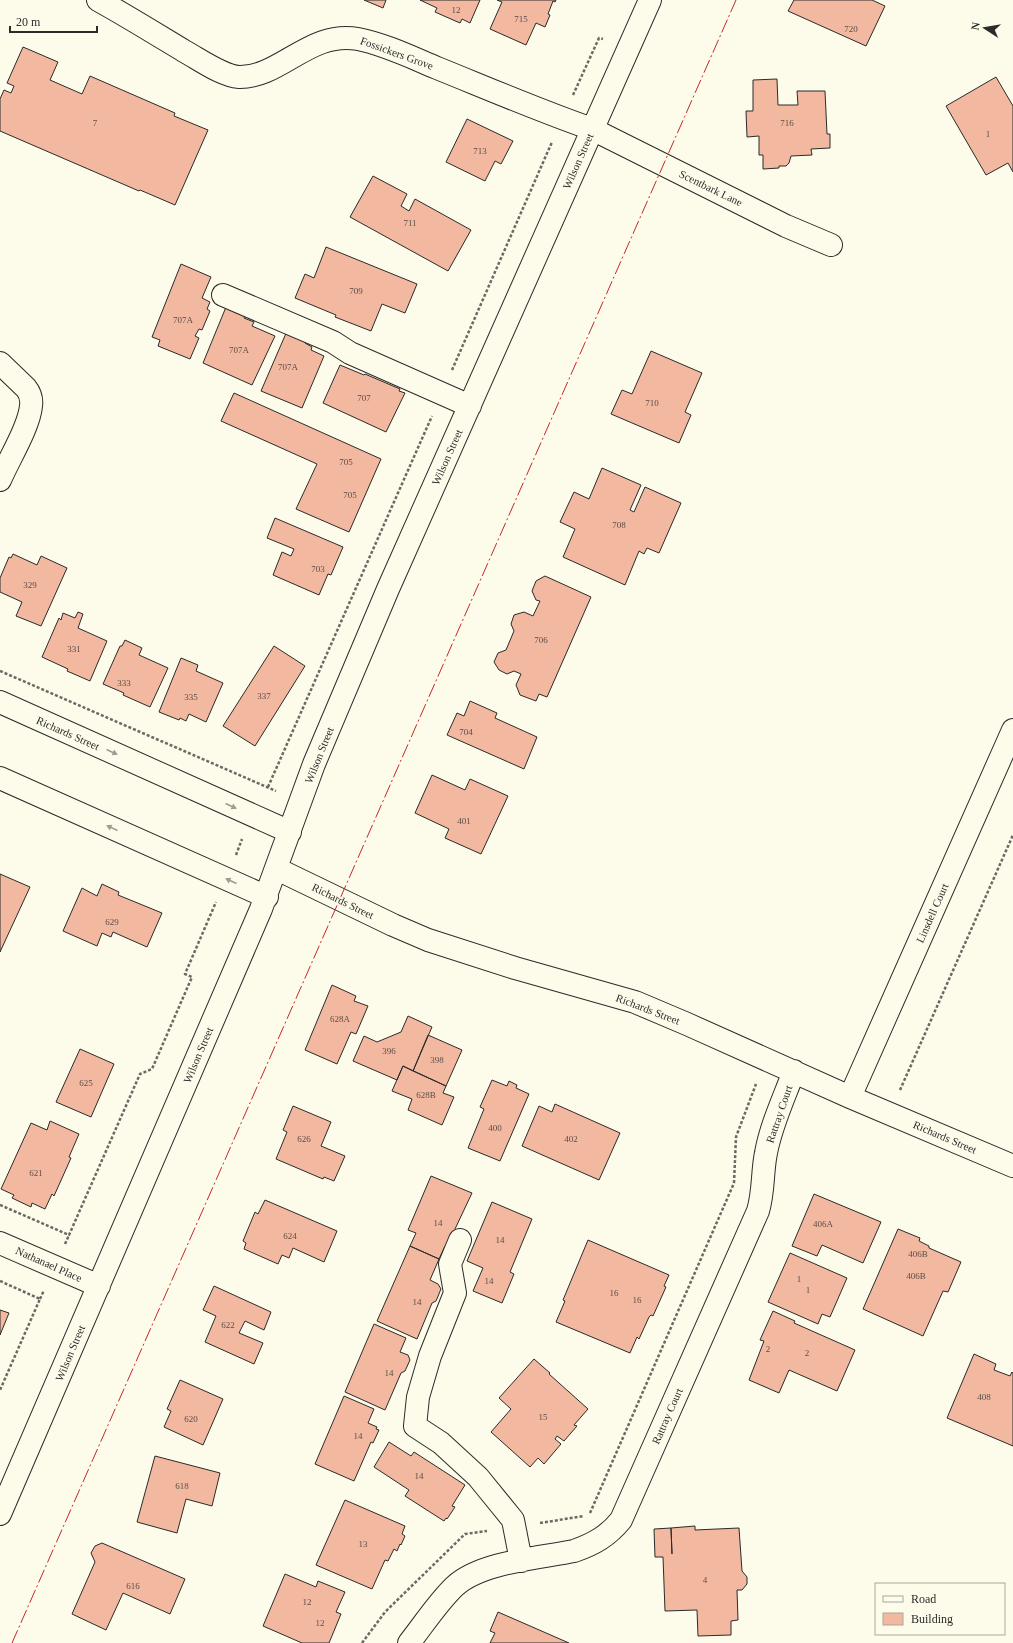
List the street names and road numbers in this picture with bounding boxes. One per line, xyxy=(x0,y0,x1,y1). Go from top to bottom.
street label: Fossickers Grove xyxy=(359,34,435,72)
street label: Wilson Street xyxy=(560,131,596,191)
street label: Scentbark Lane xyxy=(677,168,745,209)
street label: Wilson Street xyxy=(429,427,465,487)
street label: Richards Street xyxy=(35,714,101,752)
street label: Wilson Street xyxy=(302,725,336,785)
street label: Richards Street xyxy=(310,881,376,921)
street label: Linsdell Court xyxy=(914,881,950,945)
street label: Richards Street xyxy=(614,991,682,1027)
street label: Wilson Street xyxy=(181,1025,215,1085)
street label: Rattray Court xyxy=(764,1084,794,1144)
street label: Richards Street xyxy=(912,1118,978,1156)
street label: Nathanael Place xyxy=(14,1244,84,1284)
street label: Wilson Street xyxy=(53,1323,87,1383)
street label: Rattray Court xyxy=(649,1386,685,1446)

